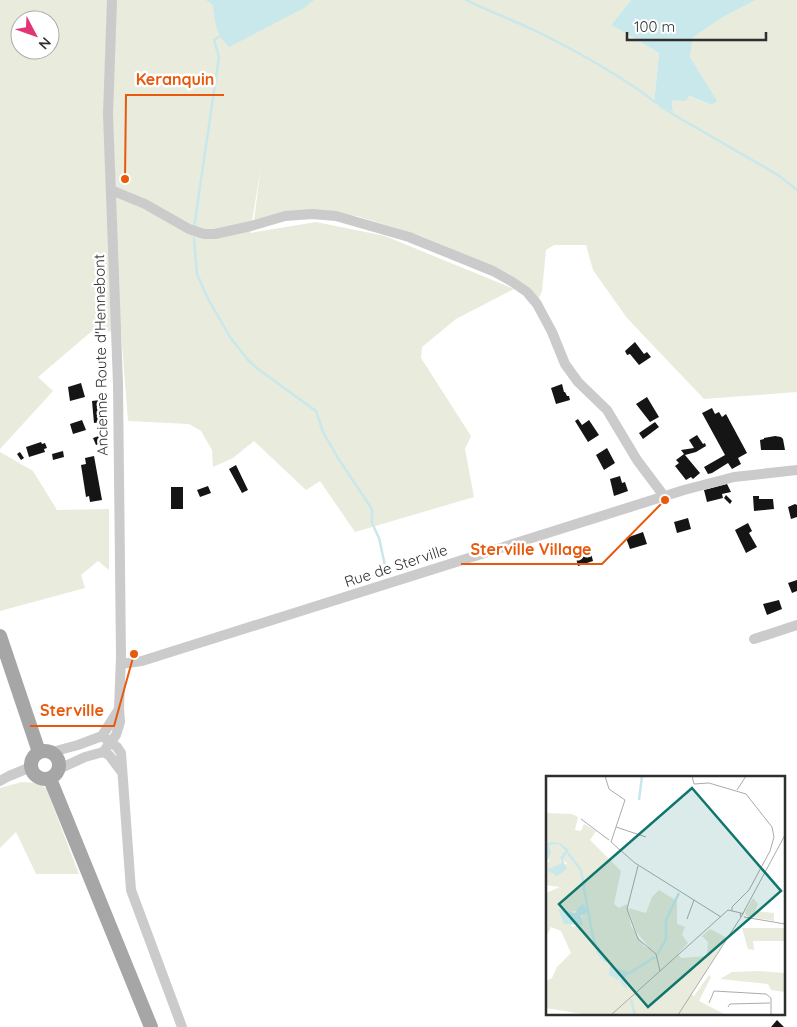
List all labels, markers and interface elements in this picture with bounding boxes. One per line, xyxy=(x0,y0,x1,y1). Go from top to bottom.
north arrow xyxy=(10,10,60,60)
scale bar xyxy=(627,10,766,42)
text: 100 m xyxy=(634,17,675,36)
text: N xyxy=(35,34,55,53)
callout: Keranquin xyxy=(126,64,224,95)
text: Keranquin xyxy=(136,69,214,89)
street label: Ancienne Route d'Hennebont xyxy=(89,254,112,456)
callout: Sterville Village xyxy=(461,533,602,564)
text: Sterville Village xyxy=(470,539,592,559)
street label: Rue de Sterville xyxy=(342,540,450,591)
callout: Sterville xyxy=(30,695,114,726)
text: Sterville xyxy=(40,700,104,720)
inset map xyxy=(546,776,784,1014)

